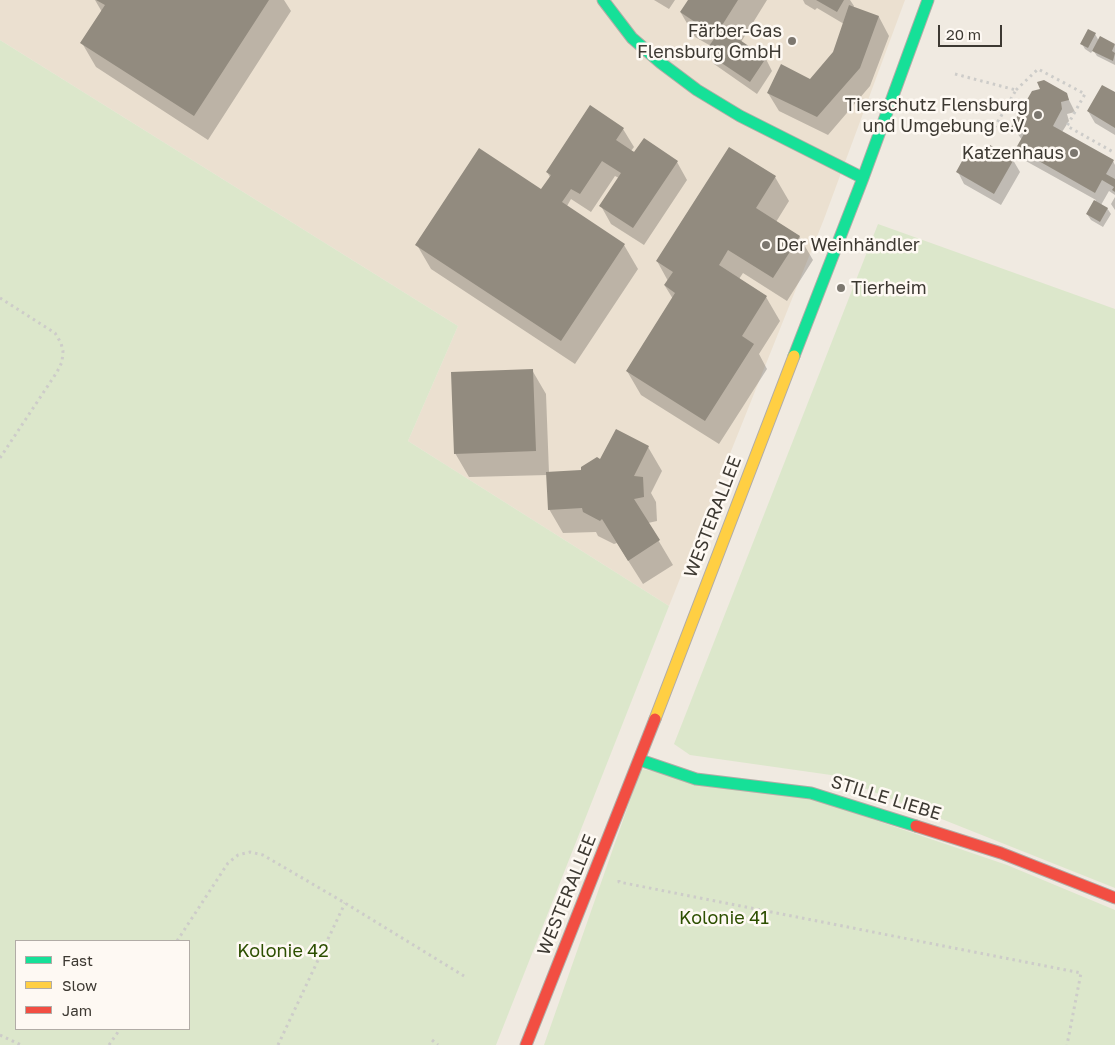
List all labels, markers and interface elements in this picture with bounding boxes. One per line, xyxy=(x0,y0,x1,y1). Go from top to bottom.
scale bar xyxy=(940,15,1004,47)
place label: Färber-Gas Flensburg GmbH xyxy=(637,20,782,62)
text: 20 m xyxy=(946,25,981,43)
marker: Färber-Gas Flensburg GmbH xyxy=(786,35,798,47)
place label: Tierschutz Flensburg und Umgebung e.V. xyxy=(845,94,1028,136)
marker: Tierschutz Flensburg und Umgebung e.V. xyxy=(1032,109,1044,121)
place label: Katzenhaus xyxy=(962,142,1064,164)
marker: Katzenhaus xyxy=(1068,147,1080,159)
place label: Der Weinhändler xyxy=(776,234,920,256)
marker: Der Weinhändler xyxy=(760,239,772,251)
place label: Tierheim xyxy=(851,277,927,299)
marker: Tierheim xyxy=(835,282,847,294)
street label: WESTERALLEE xyxy=(680,453,746,581)
street label: STILLE LIEBE xyxy=(828,771,944,825)
street label: WESTERALLEE xyxy=(533,831,601,959)
park label: Kolonie 41 xyxy=(679,907,769,929)
legend xyxy=(15,940,190,1030)
park label: Kolonie 42 xyxy=(237,940,329,962)
text: Fast xyxy=(62,951,93,969)
text: Slow xyxy=(62,976,97,994)
text: Jam xyxy=(62,1001,92,1019)

